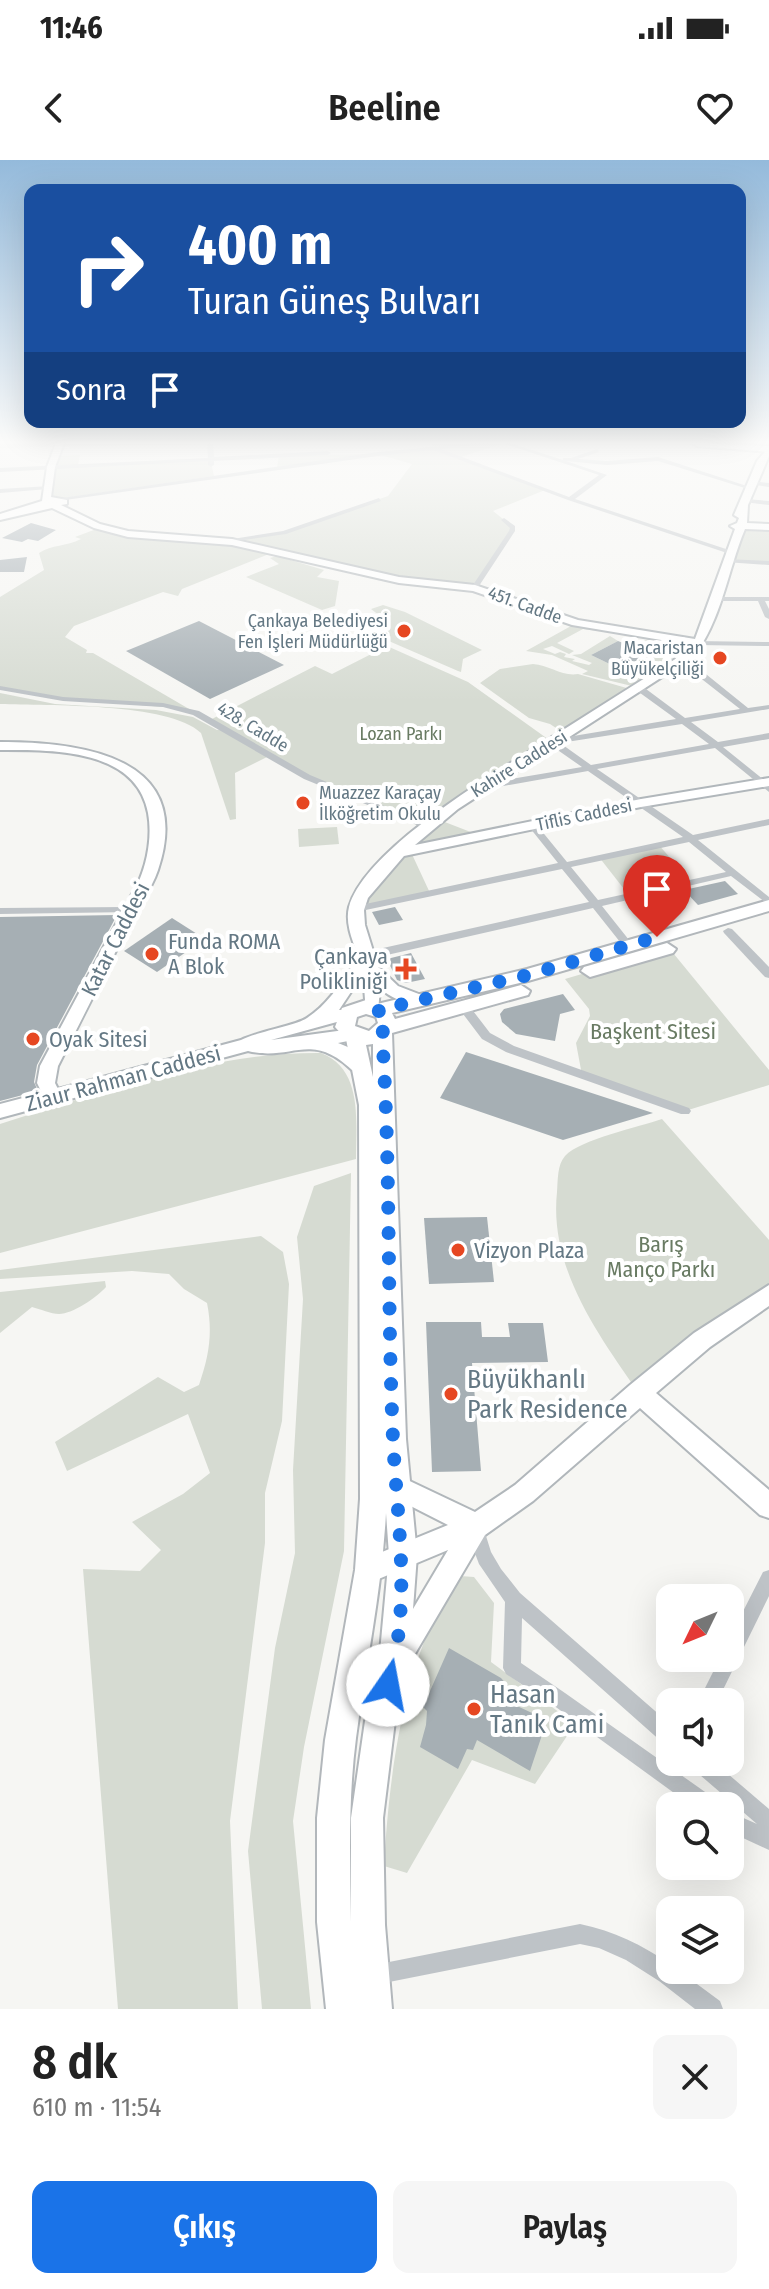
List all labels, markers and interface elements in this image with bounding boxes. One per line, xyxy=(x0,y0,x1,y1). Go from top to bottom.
text: 11:46 xyxy=(40,10,103,46)
icon: back xyxy=(32,86,76,130)
text: Beeline xyxy=(328,86,441,130)
icon: heart xyxy=(693,86,737,130)
text: 400 m xyxy=(188,212,332,279)
icon: right xyxy=(56,216,160,320)
text: Turan Güneş Bulvarı xyxy=(188,280,481,324)
icon: arrive xyxy=(143,368,187,412)
text: Sonra xyxy=(56,372,127,408)
street label: 451. Cadde xyxy=(485,582,565,629)
place label: Çankaya Belediyesi Fen İşleri Müdürlüğü xyxy=(238,610,388,653)
marker: Çankaya Belediyesi Fen İşleri Müdürlüğü xyxy=(395,622,413,640)
place label: Macaristan Büyükelçiliği xyxy=(611,637,704,680)
marker: Macaristan Büyükelçiliği xyxy=(711,649,729,667)
street label: 428. Cadde xyxy=(213,697,293,757)
park label: Lozan Parkı xyxy=(360,723,442,745)
street label: Kahire Caddesi xyxy=(467,726,571,802)
place label: Muazzez Karaçay İlköğretim Okulu xyxy=(319,782,441,825)
marker: Muazzez Karaçay İlköğretim Okulu xyxy=(294,794,312,812)
street label: Tiflis Caddesi xyxy=(534,794,634,836)
pin xyxy=(623,855,691,937)
icon: arrive xyxy=(635,867,679,911)
street label: Katar Caddesi xyxy=(75,878,156,1001)
place label: Funda ROMA A Blok xyxy=(168,928,281,980)
place label: Çankaya Polikliniği xyxy=(300,943,388,995)
marker: Funda ROMA A Blok xyxy=(143,945,161,963)
marker: Çankaya Polikliniği xyxy=(395,958,417,980)
park label: Başkent Sitesi xyxy=(590,1018,716,1045)
place label: Oyak Sitesi xyxy=(49,1026,148,1053)
marker: Oyak Sitesi xyxy=(24,1030,42,1048)
street label: Ziaur Rahman Caddesi xyxy=(23,1039,224,1118)
park label: Barış Manço Parkı xyxy=(607,1231,715,1283)
place label: Vizyon Plaza xyxy=(474,1237,584,1264)
marker: Vizyon Plaza xyxy=(449,1241,467,1259)
place label: Büyükhanlı Park Residence xyxy=(467,1364,628,1425)
marker: Büyükhanlı Park Residence xyxy=(442,1385,460,1403)
north arrow xyxy=(656,1584,744,1672)
map controls xyxy=(656,1584,744,1984)
position arrow xyxy=(346,1643,430,1727)
place label: Hasan Tanık Cami xyxy=(490,1679,604,1740)
button: sound xyxy=(656,1688,744,1776)
marker: Hasan Tanık Cami xyxy=(465,1700,483,1718)
button: search xyxy=(656,1792,744,1880)
button: layers xyxy=(656,1896,744,1984)
text: 8 dk xyxy=(32,2033,117,2091)
button: close xyxy=(653,2035,737,2119)
text: 610 m · 11:54 xyxy=(32,2092,161,2123)
button: Çıkış xyxy=(32,2181,377,2273)
button: Paylaş xyxy=(393,2181,737,2273)

